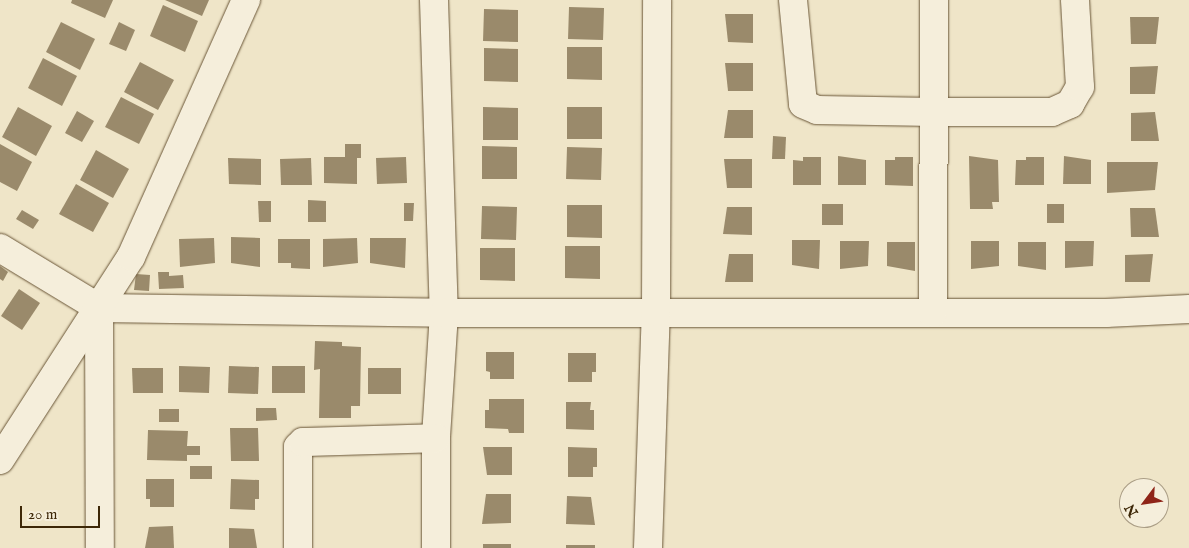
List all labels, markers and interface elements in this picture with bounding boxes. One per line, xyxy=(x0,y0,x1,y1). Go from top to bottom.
north arrow xyxy=(1119,478,1169,528)
scale bar xyxy=(22,496,102,528)
text: N xyxy=(1121,500,1143,520)
text: 20 m xyxy=(28,505,57,524)

